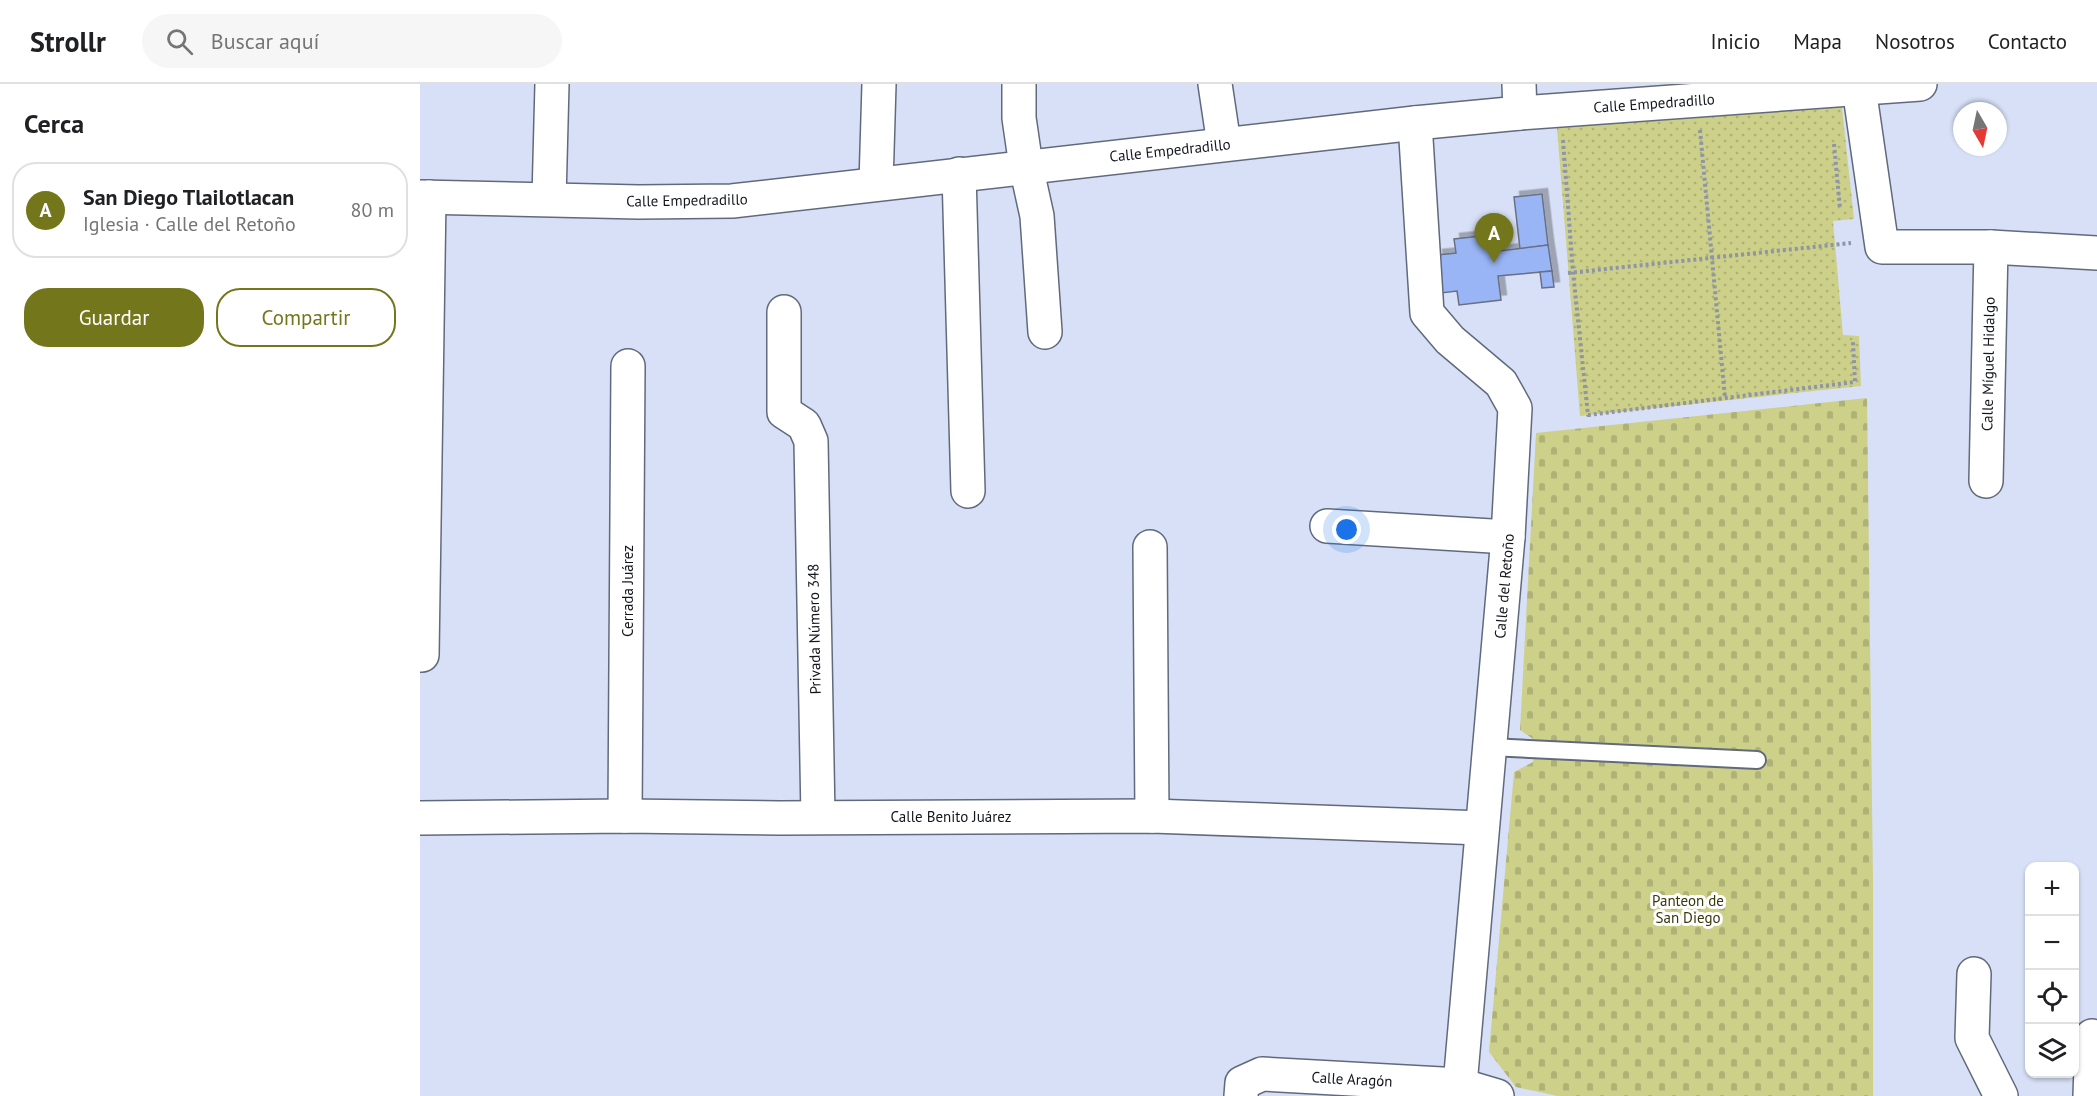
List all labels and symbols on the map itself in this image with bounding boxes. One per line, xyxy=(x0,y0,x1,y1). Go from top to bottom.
street label: Calle Empedradillo xyxy=(1593,89,1715,117)
north arrow xyxy=(1953,102,2007,156)
street label: Calle Empedradillo xyxy=(1109,134,1231,166)
street label: Calle Empedradillo xyxy=(626,189,748,211)
pin: A xyxy=(1474,214,1514,263)
street label: Calle Míguel Hidalgo xyxy=(1977,297,1999,431)
your location xyxy=(1332,515,1361,544)
street label: Calle del Retoño xyxy=(1490,533,1518,639)
street label: Cerrada Juárez xyxy=(618,545,637,637)
street label: Privada Número 348 xyxy=(803,563,825,695)
street label: Calle Benito Juárez xyxy=(891,807,1011,826)
park label: Panteon de San Diego xyxy=(1652,891,1724,927)
street label: Calle Aragón xyxy=(1311,1067,1393,1091)

